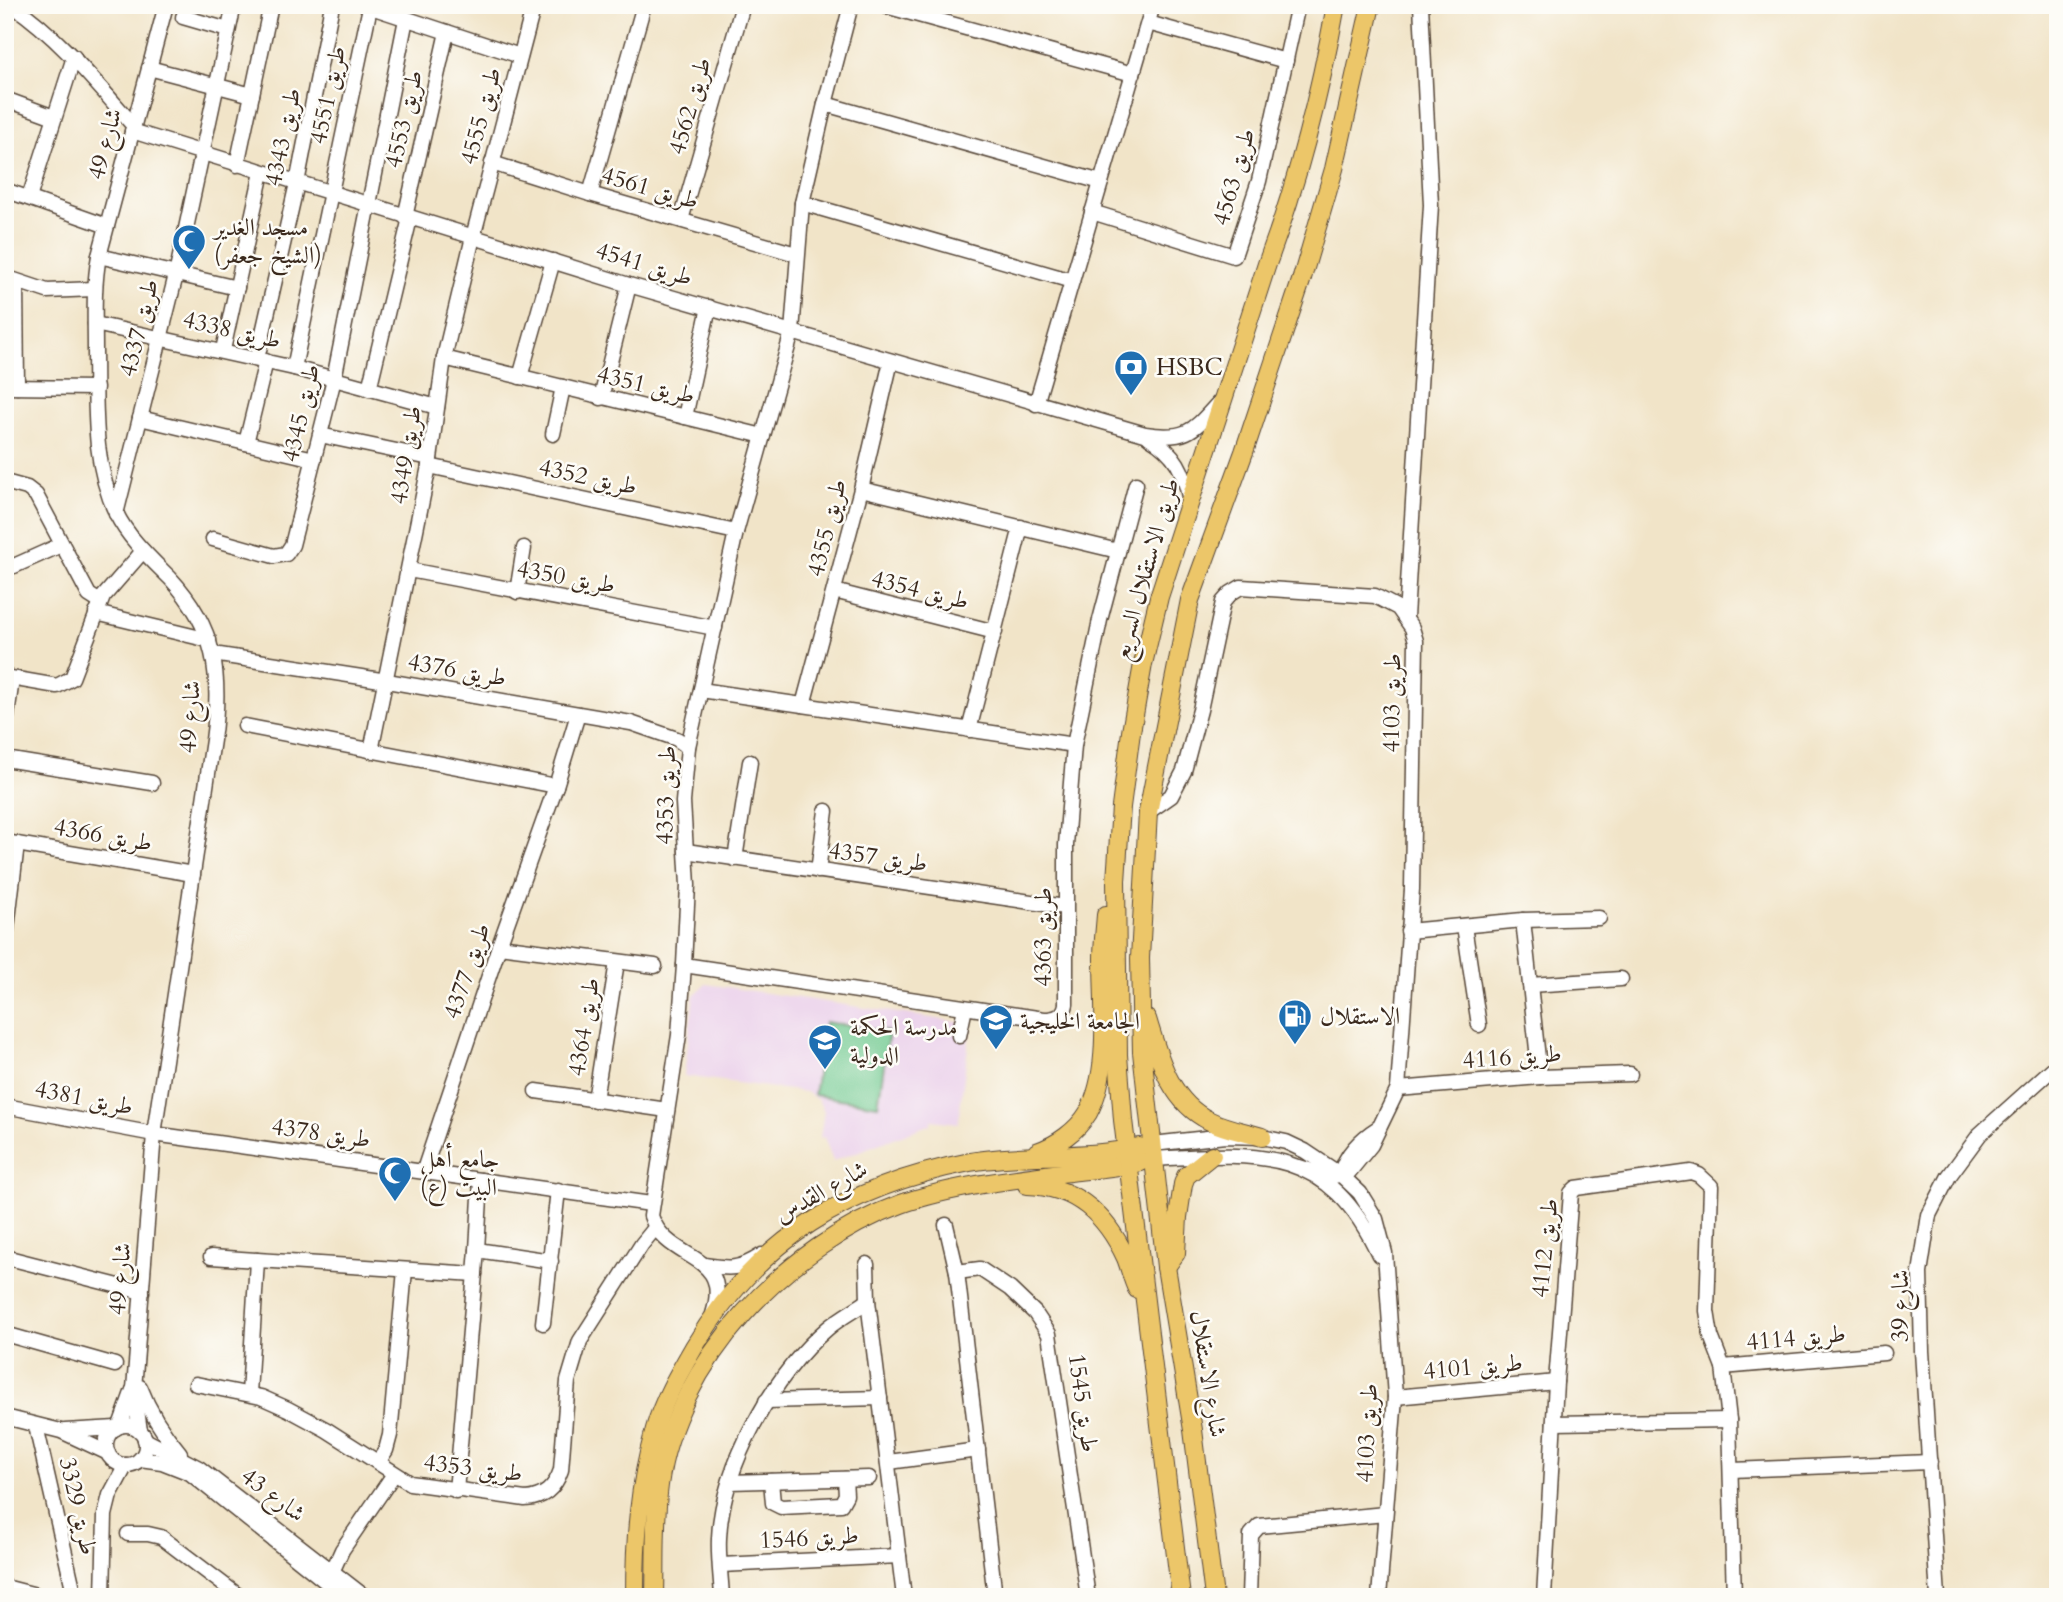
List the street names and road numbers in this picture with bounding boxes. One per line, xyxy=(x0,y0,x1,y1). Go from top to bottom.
street label: طريق 4551 xyxy=(302,43,354,147)
street label: طريق 4562 xyxy=(660,54,720,158)
street label: طريق 4555 xyxy=(452,64,510,168)
street label: طريق 4553 xyxy=(377,67,431,171)
street label: طريق 4343 xyxy=(257,85,309,189)
street label: شارع 49 xyxy=(80,105,133,184)
street label: طريق 4563 xyxy=(1204,125,1264,229)
street label: طريق 4561 xyxy=(598,158,702,218)
street label: طريق 4541 xyxy=(592,234,696,294)
street label: طريق 4337 xyxy=(111,276,167,380)
street label: طريق 4338 xyxy=(180,303,284,357)
street label: طريق 4351 xyxy=(594,358,698,412)
street label: طريق 4345 xyxy=(274,361,328,465)
street label: طريق 4349 xyxy=(382,403,430,507)
street label: طريق 4352 xyxy=(536,451,640,503)
street label: طريق الاستقلال السريع xyxy=(1104,474,1193,665)
street label: طريق 4355 xyxy=(799,476,855,580)
street label: طريق 4350 xyxy=(514,552,618,602)
street label: طريق 4354 xyxy=(868,562,972,618)
street label: طريق 4376 xyxy=(405,645,509,695)
street label: طريق 4103 xyxy=(1375,653,1409,753)
street label: شارع 49 xyxy=(171,680,212,755)
street label: طريق 4353 xyxy=(648,745,684,845)
street label: طريق 4366 xyxy=(51,810,155,860)
street label: طريق 4357 xyxy=(826,834,930,880)
street label: طريق 4363 xyxy=(1027,887,1060,987)
street label: طريق 4377 xyxy=(435,919,499,1023)
street label: طريق 4364 xyxy=(560,975,608,1079)
street label: طريق 4116 xyxy=(1461,1037,1563,1077)
street label: طريق 4381 xyxy=(32,1072,136,1124)
street label: طريق 4378 xyxy=(269,1110,373,1156)
street label: شارع القدس xyxy=(769,1153,875,1234)
street label: طريق 4112 xyxy=(1523,1197,1567,1299)
street label: شارع 49 xyxy=(100,1241,143,1317)
street label: شارع 39 xyxy=(1884,1270,1920,1342)
street label: شارع الاستقلال xyxy=(1179,1308,1234,1440)
street label: طريق 4114 xyxy=(1745,1317,1847,1359)
street label: طريق 4101 xyxy=(1422,1346,1524,1388)
street label: طريق 1545 xyxy=(1060,1351,1106,1455)
street label: طريق 4103 xyxy=(1348,1382,1386,1484)
street label: طريق 4353 xyxy=(422,1446,524,1490)
street label: طريق 3329 xyxy=(51,1454,105,1558)
street label: شارع 43 xyxy=(232,1460,312,1532)
street label: طريق 1546 xyxy=(758,1519,860,1557)

